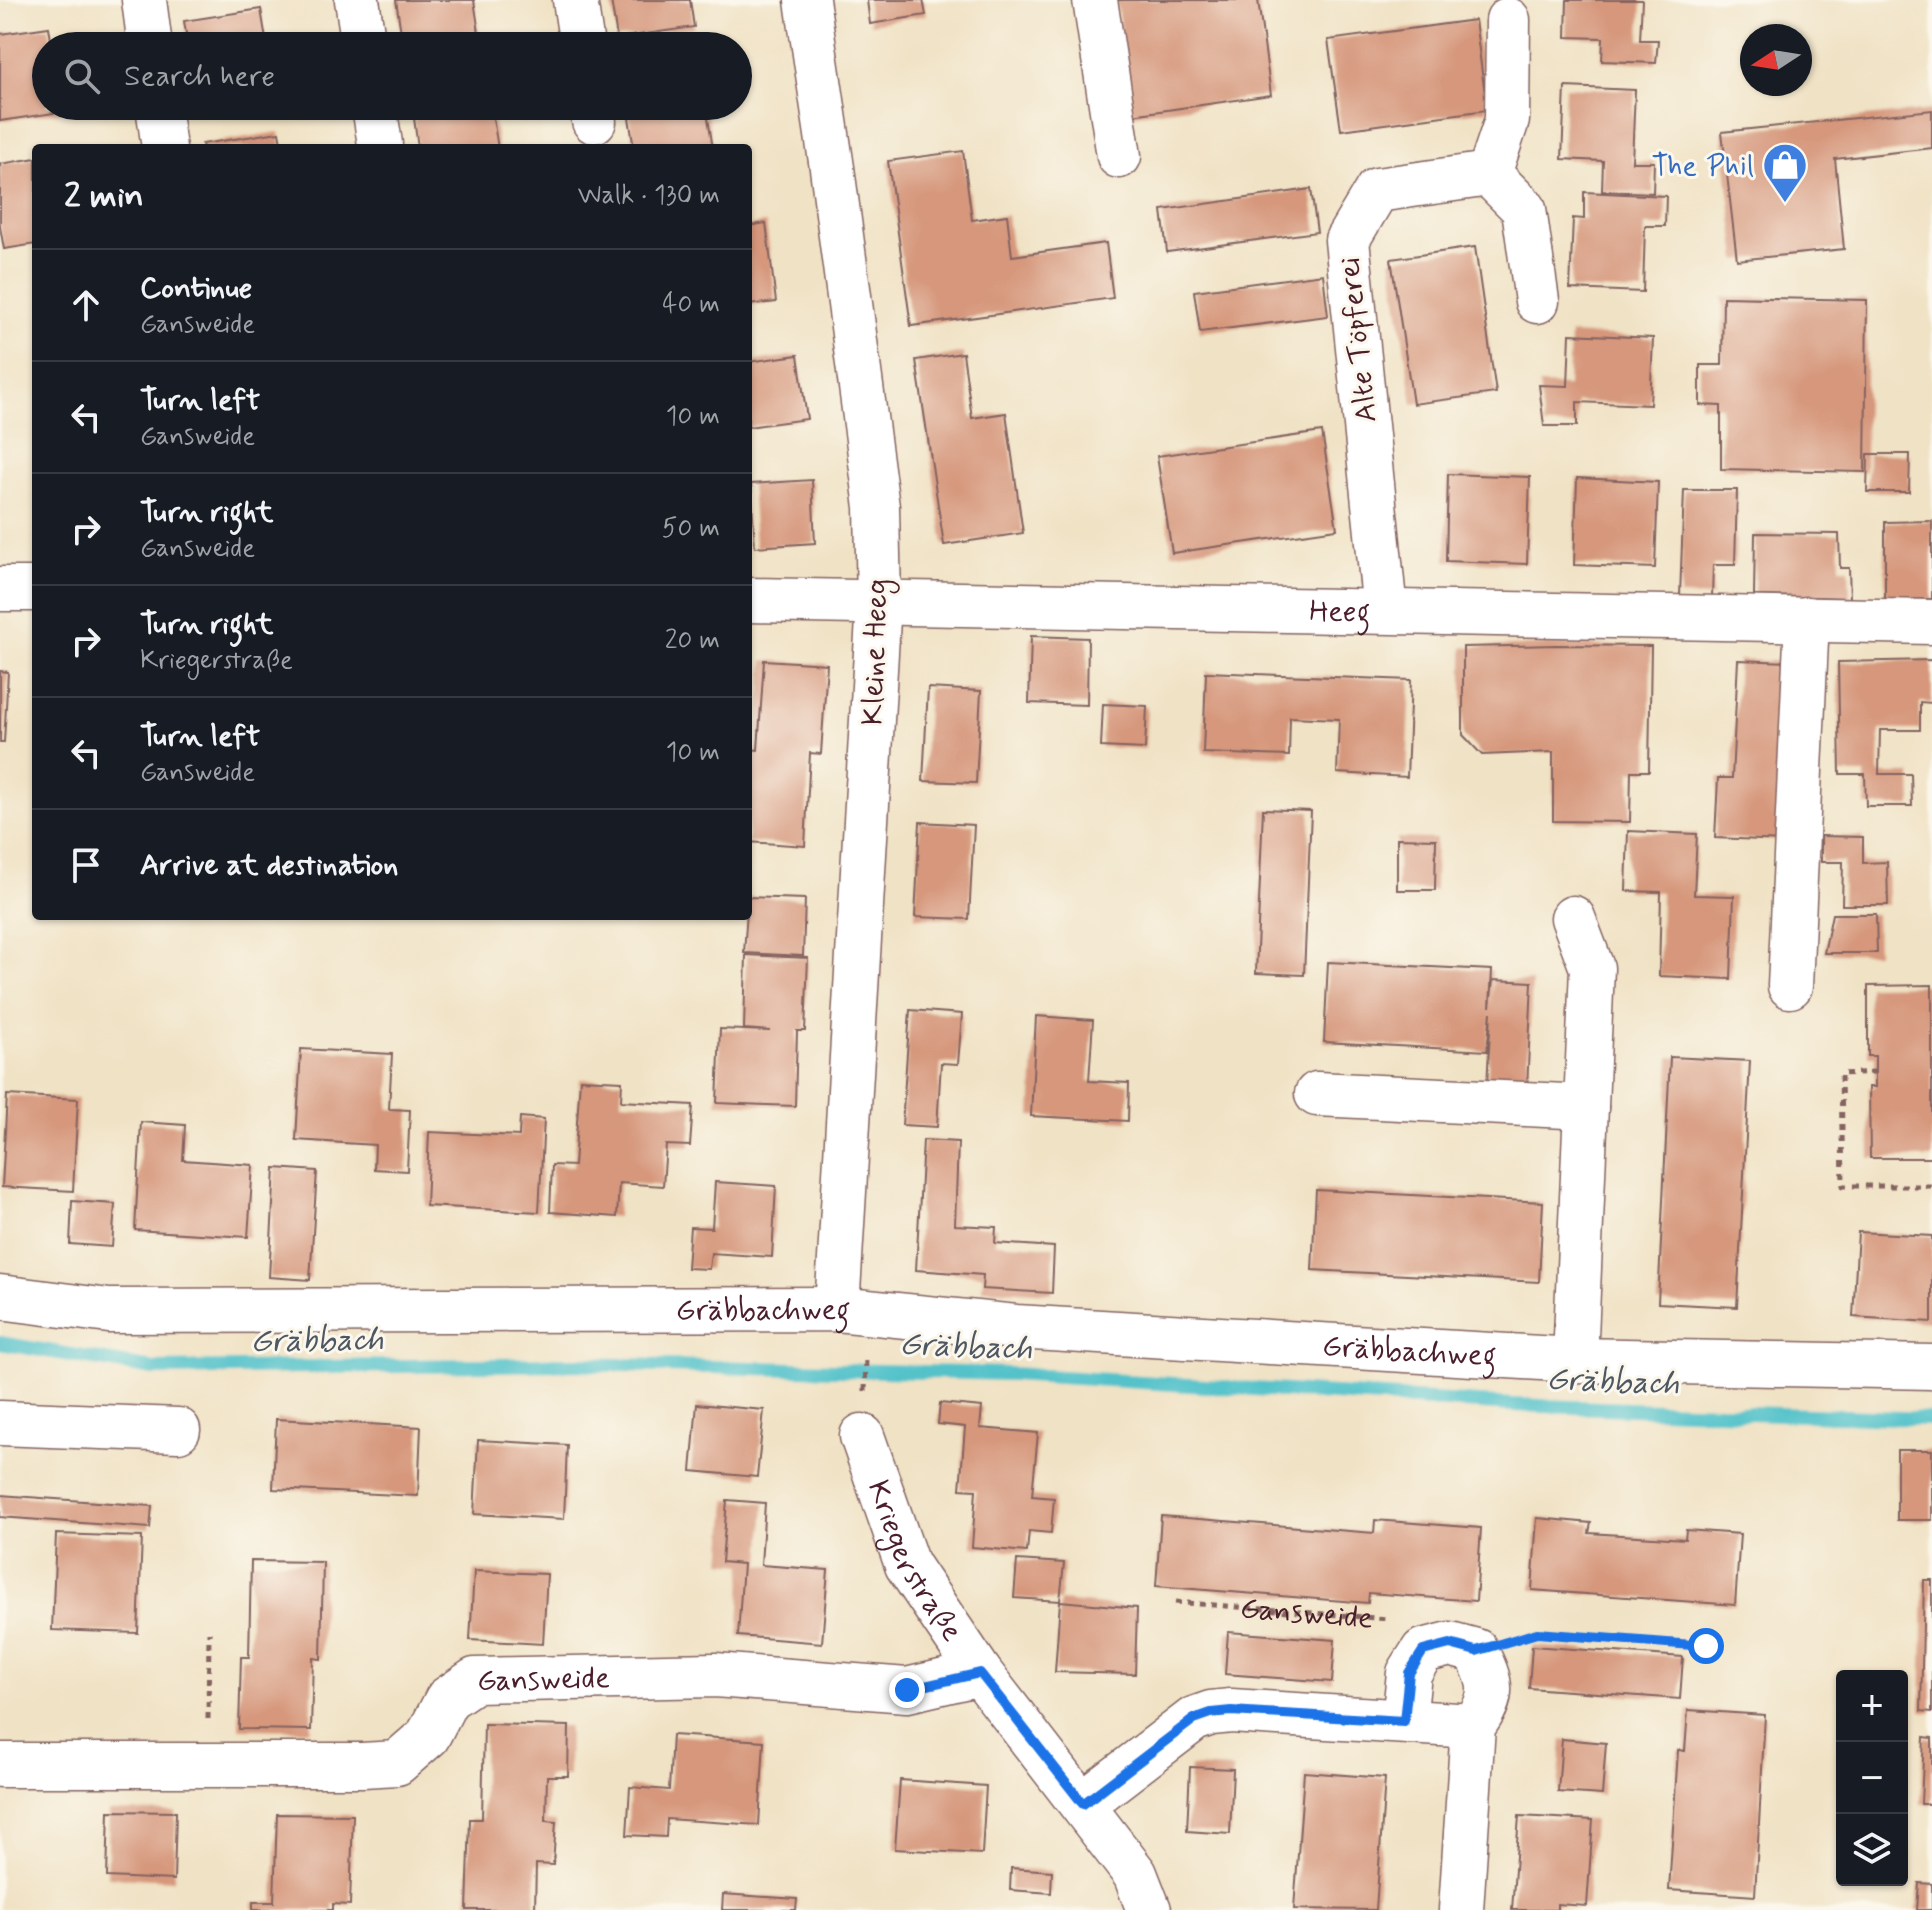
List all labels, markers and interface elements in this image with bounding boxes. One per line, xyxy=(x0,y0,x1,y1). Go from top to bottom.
north arrow xyxy=(1740,24,1812,96)
search box xyxy=(32,32,752,120)
icon: search xyxy=(60,54,104,98)
text: Search here xyxy=(124,57,275,96)
shop icon: The Phil xyxy=(1761,141,1809,204)
place label: The Phil xyxy=(1652,147,1754,186)
text: 2 min xyxy=(64,174,144,219)
text: Walk · 130 m xyxy=(578,179,720,213)
street label: Alte Töpferei xyxy=(1330,255,1387,424)
text: Continue xyxy=(140,269,252,308)
icon: ahead xyxy=(64,283,108,327)
text: 40 m xyxy=(662,288,720,322)
text: Gansweide xyxy=(140,308,255,342)
text: Turn left xyxy=(140,381,260,420)
icon: left xyxy=(64,395,108,439)
text: 10 m xyxy=(666,400,720,434)
text: Gansweide xyxy=(140,420,255,454)
text: Turn right xyxy=(140,493,273,532)
icon: right xyxy=(64,507,108,551)
text: 50 m xyxy=(662,512,720,546)
text: Gansweide xyxy=(140,532,255,566)
street label: Kleine Heeg xyxy=(853,578,900,726)
street label: Heeg xyxy=(1309,592,1371,636)
text: Turn right xyxy=(140,605,273,644)
icon: right xyxy=(64,619,108,663)
text: 20 m xyxy=(665,624,720,658)
text: Kriegerstraße xyxy=(140,644,293,678)
text: Turn left xyxy=(140,717,260,756)
icon: left xyxy=(64,731,108,775)
text: 10 m xyxy=(666,736,720,770)
text: Gansweide xyxy=(140,756,255,790)
icon: arrive xyxy=(64,843,108,887)
text: Arrive at destination xyxy=(140,846,398,885)
street label: Gräbbachweg xyxy=(676,1291,852,1334)
water label: Gräbbach xyxy=(250,1319,384,1363)
water label: Gräbbach xyxy=(899,1324,1033,1370)
street label: Gräbbachweg xyxy=(1321,1327,1498,1379)
water label: Gräbbach xyxy=(1546,1359,1680,1405)
street label: Kriegerstraße xyxy=(858,1475,971,1649)
street label: Gansweide xyxy=(1239,1589,1374,1639)
route start xyxy=(1688,1628,1724,1664)
street label: Gansweide xyxy=(477,1659,610,1701)
map controls xyxy=(1836,1670,1908,1886)
button: + xyxy=(1836,1670,1908,1742)
route end xyxy=(889,1672,925,1708)
button: − xyxy=(1836,1742,1908,1814)
button: layers xyxy=(1836,1814,1908,1886)

